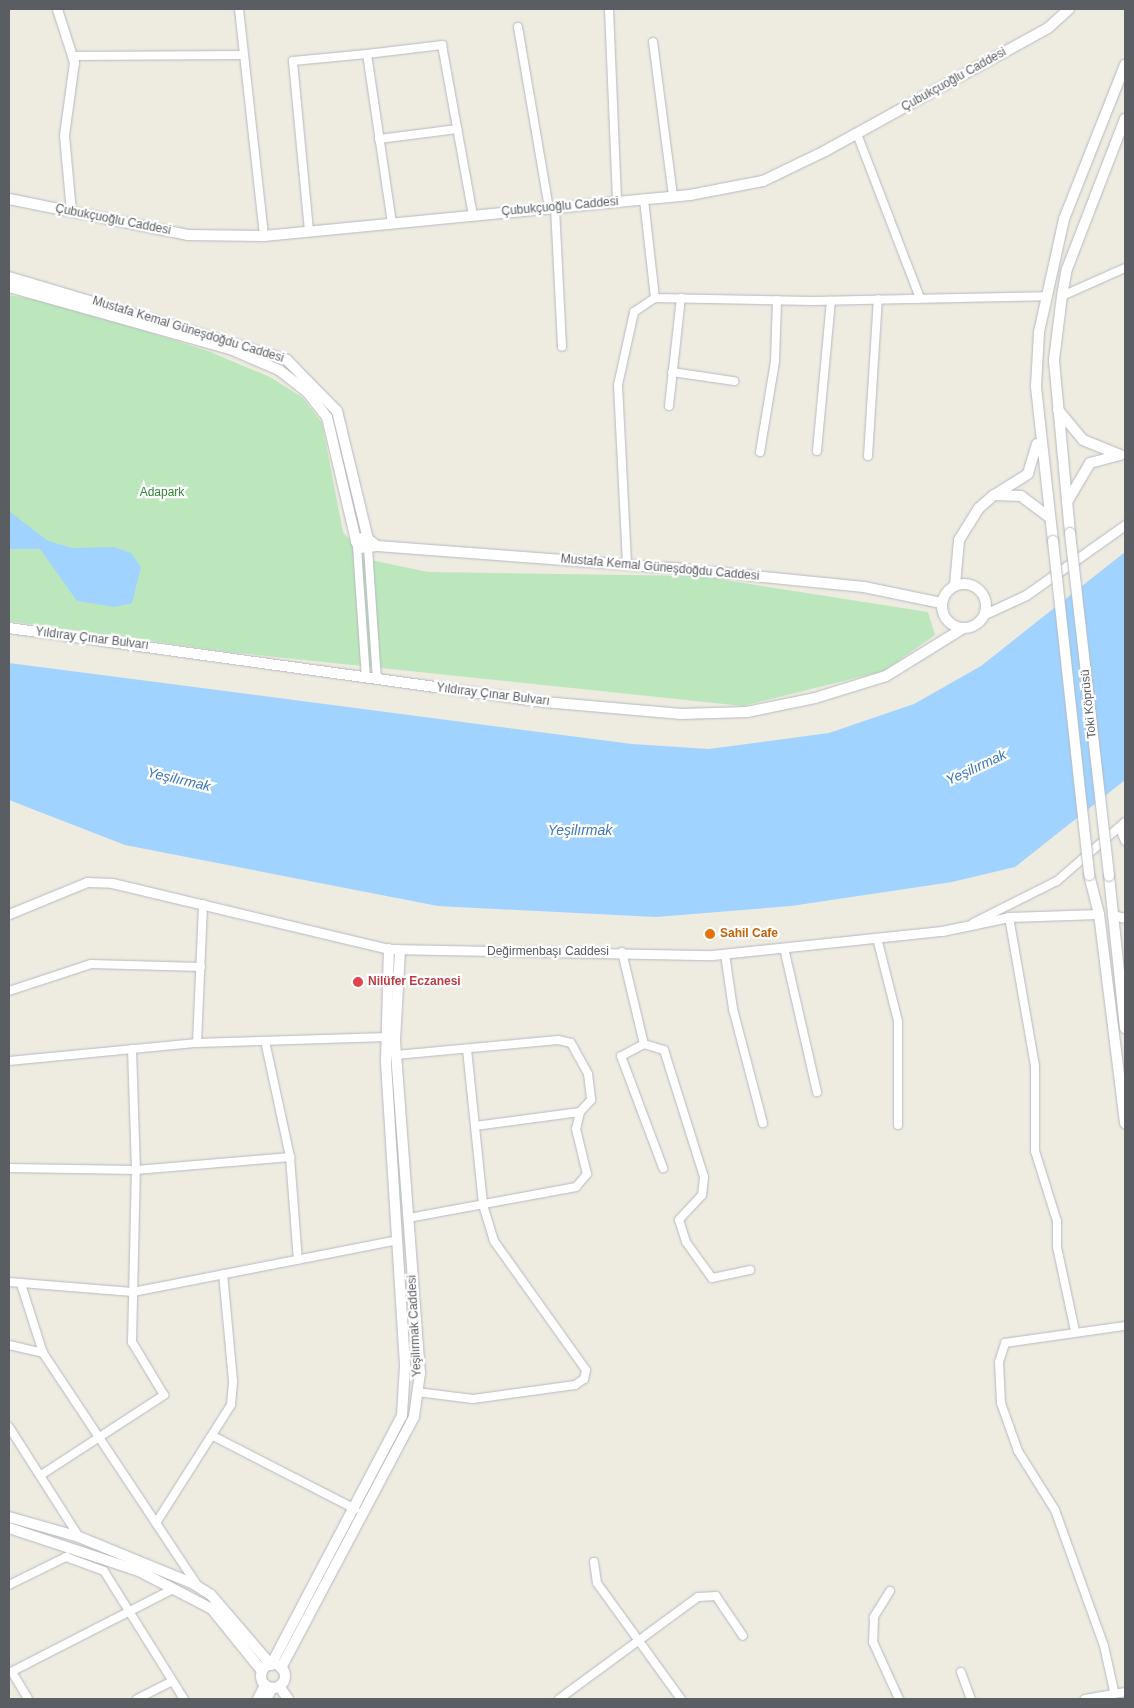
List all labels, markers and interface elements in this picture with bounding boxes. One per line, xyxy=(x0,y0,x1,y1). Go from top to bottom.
street label: Çubukçuoğlu Caddesi xyxy=(899,45,1009,115)
street label: Çubukçuoğlu Caddesi xyxy=(501,195,619,219)
street label: Çubukçuoğlu Caddesi xyxy=(54,202,172,238)
street label: Mustafa Kemal Güneşdoğdu Caddesi xyxy=(91,294,285,366)
park label: Adapark xyxy=(140,486,184,500)
street label: Mustafa Kemal Güneşdoğdu Caddesi xyxy=(560,552,760,584)
street label: Yıldıray Çınar Bulvarı xyxy=(35,625,149,653)
street label: Toki Köprüsü xyxy=(1078,669,1100,739)
street label: Yıldıray Çınar Bulvarı xyxy=(436,681,550,709)
water label: Yeşilırmak xyxy=(943,746,1009,788)
water label: Yeşilırmak xyxy=(146,764,212,794)
water label: Yeşilırmak xyxy=(548,822,612,838)
place label: Sahil Cafe xyxy=(720,927,778,941)
marker: Sahil Cafe xyxy=(704,928,716,940)
street label: Değirmenbaşı Caddesi xyxy=(487,945,609,959)
place label: Nilüfer Eczanesi xyxy=(368,975,461,989)
marker: Nilüfer Eczanesi xyxy=(352,976,364,988)
street label: Yeşilırmak Caddesi xyxy=(405,1275,425,1377)

